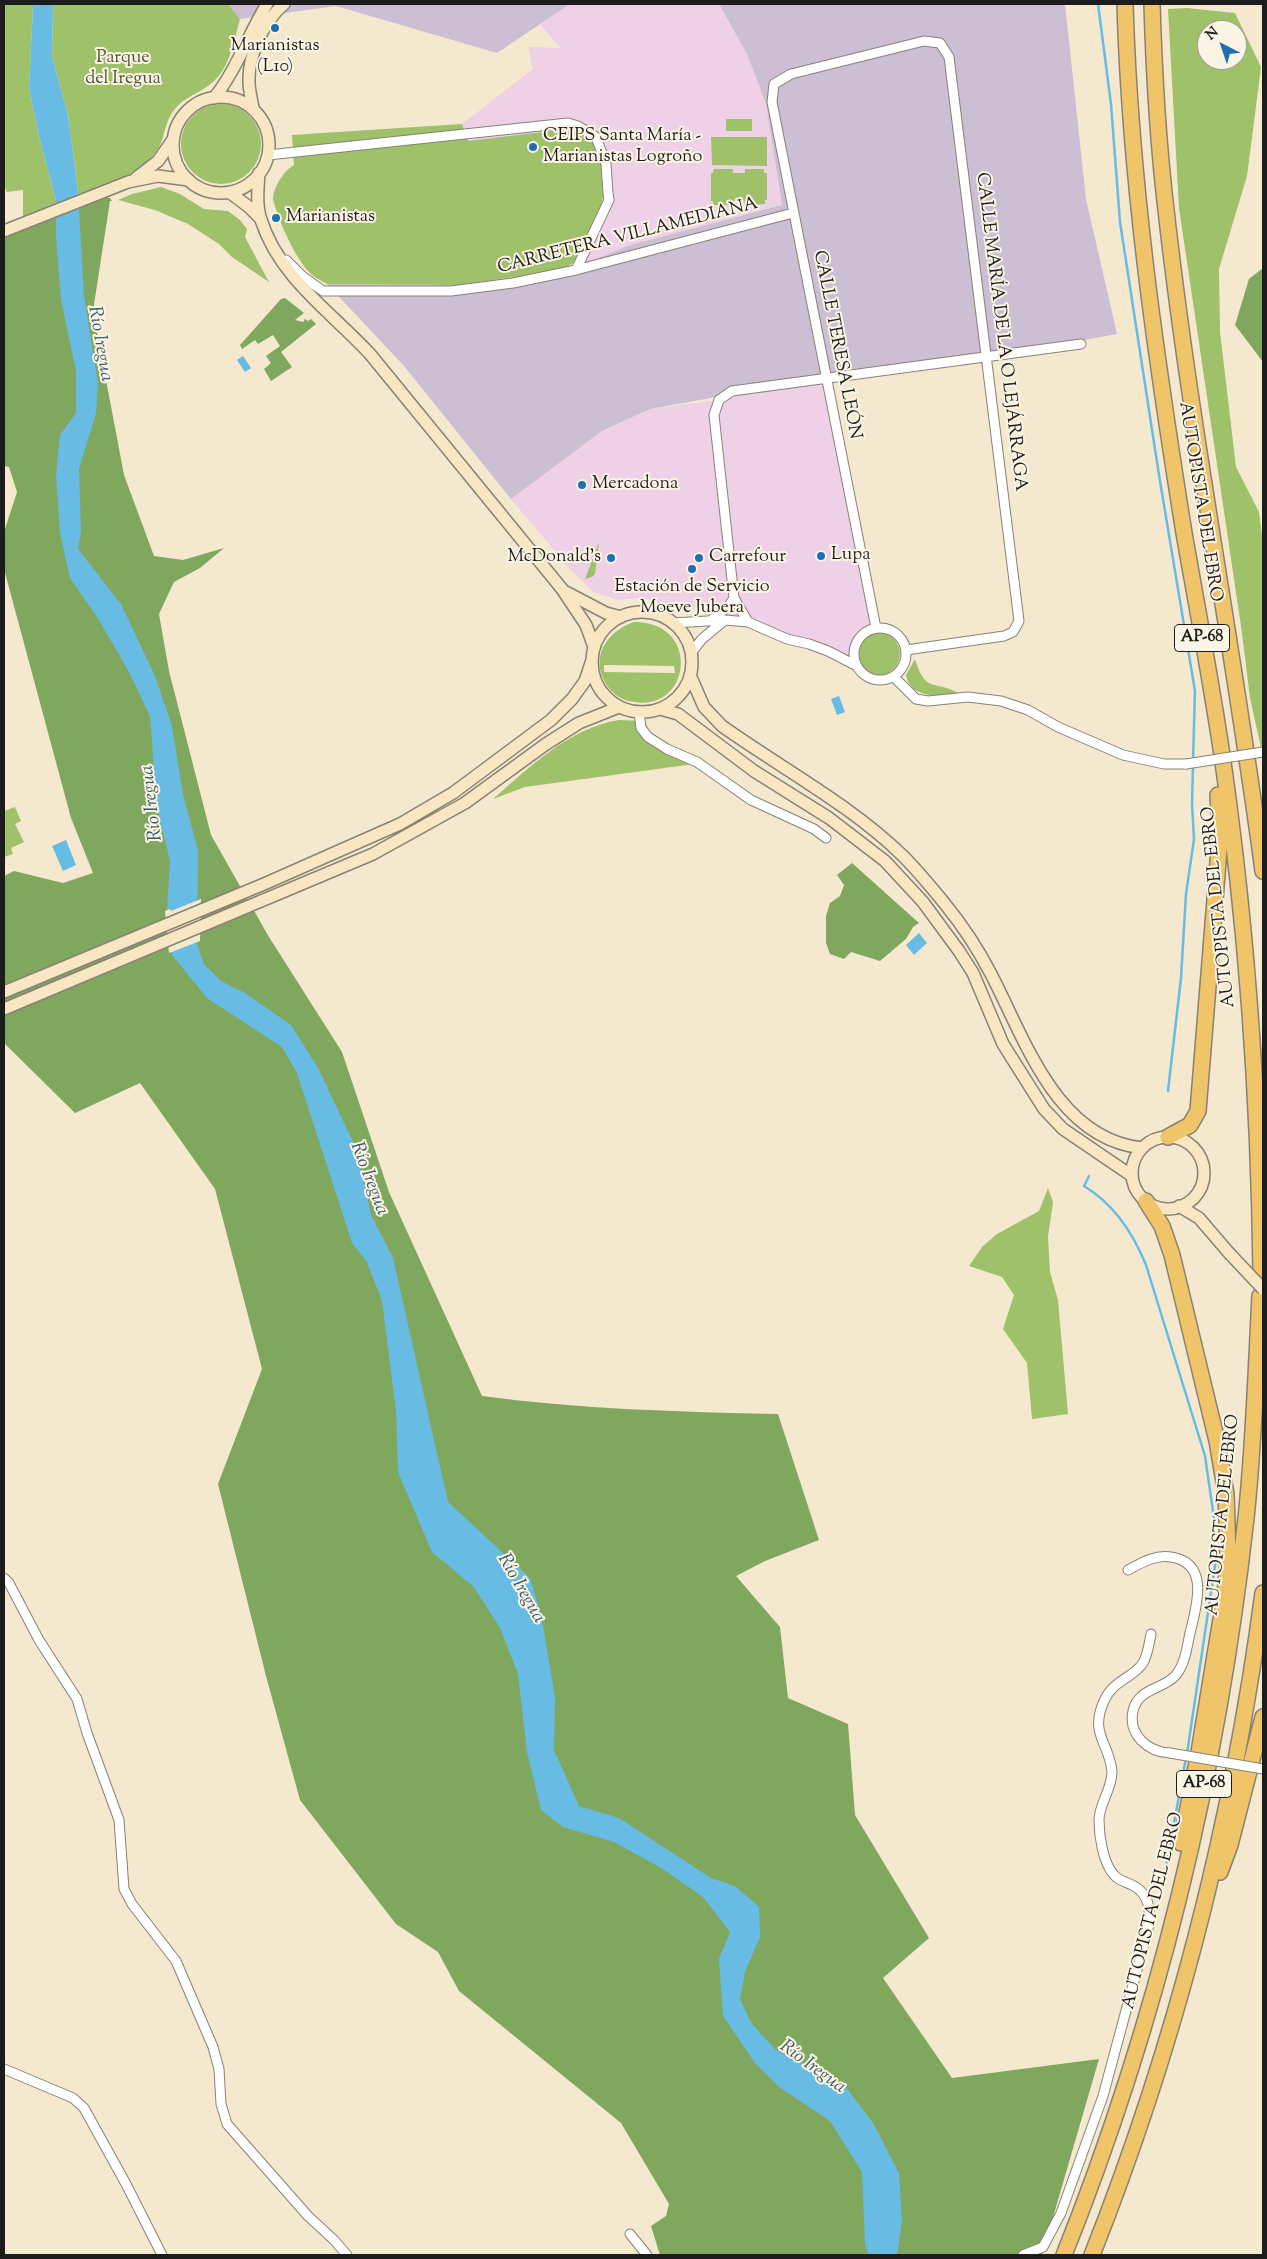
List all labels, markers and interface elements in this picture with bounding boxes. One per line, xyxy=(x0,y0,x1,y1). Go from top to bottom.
north arrow xyxy=(1197,20,1247,70)
marker: Marianistas (L10) xyxy=(269,22,281,34)
text: N xyxy=(1202,23,1224,46)
place label: Marianistas (L10) xyxy=(230,36,320,78)
park label: Parque del Iregua xyxy=(85,48,161,90)
place label: CEIPS Santa María - Marianistas Logroño xyxy=(543,126,702,168)
marker: CEIPS Santa María - Marianistas Logroño xyxy=(527,141,539,153)
street label: CALLE MARÍA DE LA O LEJÁRRAGA xyxy=(970,171,1030,493)
street label: CARRETERA VILLAMEDIANA xyxy=(496,194,760,280)
place label: Marianistas xyxy=(286,207,375,229)
marker: Marianistas xyxy=(270,212,282,224)
street label: CALLE TERESA LEÓN xyxy=(807,249,865,441)
water label: Río Iregua xyxy=(81,304,117,384)
street label: AUTOPISTA DEL EBRO xyxy=(1173,400,1225,604)
place label: Mercadona xyxy=(592,474,678,496)
marker: Mercadona xyxy=(576,479,588,491)
place label: Lupa xyxy=(831,545,871,567)
place label: McDonald's xyxy=(507,547,601,569)
place label: Carrefour xyxy=(709,547,786,569)
marker: Lupa xyxy=(815,550,827,562)
marker: McDonald's xyxy=(605,552,617,564)
marker: Carrefour xyxy=(693,552,705,564)
marker: Estación de Servicio Moeve Jubera xyxy=(686,563,698,575)
place label: Estación de Servicio Moeve Jubera xyxy=(614,577,770,620)
road number: AP-68 xyxy=(1174,624,1230,651)
water label: Río Iregua xyxy=(137,764,169,842)
street label: AUTOPISTA DEL EBRO xyxy=(1199,805,1241,1009)
water label: Río Iregua xyxy=(344,1139,392,1219)
street label: AUTOPISTA DEL EBRO xyxy=(1203,1413,1245,1617)
water label: Río Iregua xyxy=(491,1550,549,1628)
road number: AP-68 xyxy=(1176,1770,1232,1798)
street label: AUTOPISTA DEL EBRO xyxy=(1119,1810,1189,2012)
water label: Río Iregua xyxy=(774,2036,850,2100)

